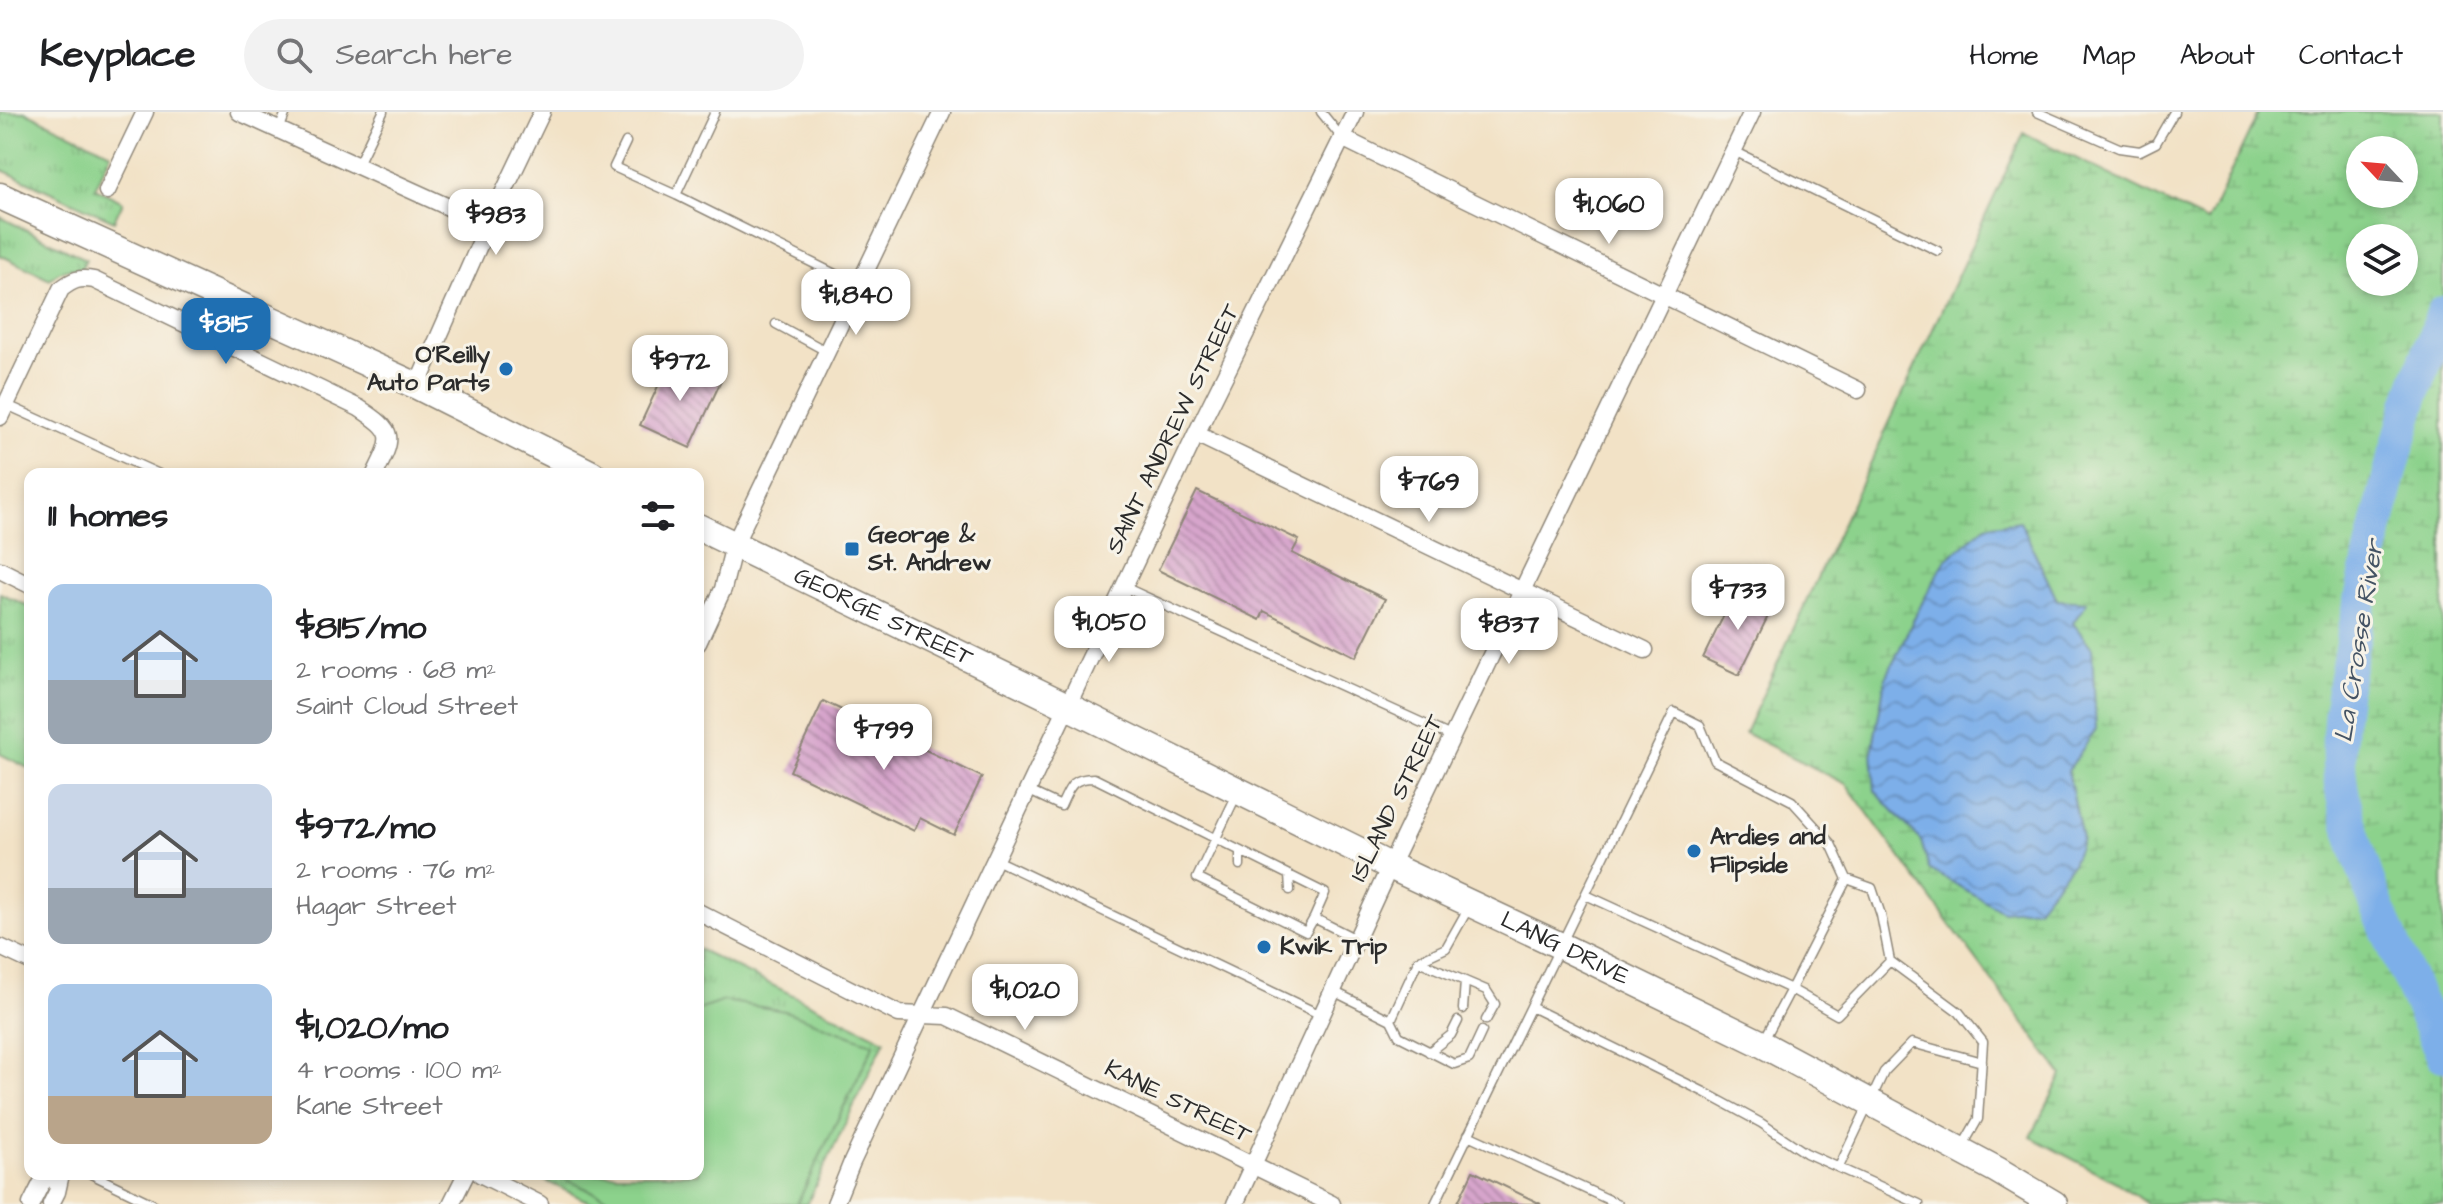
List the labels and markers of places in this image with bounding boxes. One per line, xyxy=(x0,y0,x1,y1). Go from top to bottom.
pin: $1,060 xyxy=(1544,178,1674,246)
pin: $983 xyxy=(449,189,543,257)
pin: $1,840 xyxy=(791,269,921,337)
pin: $815 xyxy=(179,298,273,366)
pin: $972 xyxy=(633,335,727,403)
place label: O'Reilly Auto Parts xyxy=(367,338,491,400)
marker: O'Reilly Auto Parts xyxy=(497,360,515,378)
pin: $769 xyxy=(1382,456,1476,524)
place label: George & St. Andrew xyxy=(867,518,991,580)
marker: George & St. Andrew xyxy=(843,540,861,558)
pin: $733 xyxy=(1691,564,1785,632)
pin: $1,050 xyxy=(1044,596,1174,664)
pin: $837 xyxy=(1462,598,1556,666)
pin: $799 xyxy=(837,704,931,772)
place label: Ardies and Flipside xyxy=(1710,820,1826,882)
marker: Ardies and Flipside xyxy=(1685,842,1703,860)
place label: Kwik Trip xyxy=(1280,930,1388,964)
marker: Kwik Trip xyxy=(1255,938,1273,956)
pin: $1,020 xyxy=(960,964,1090,1032)

